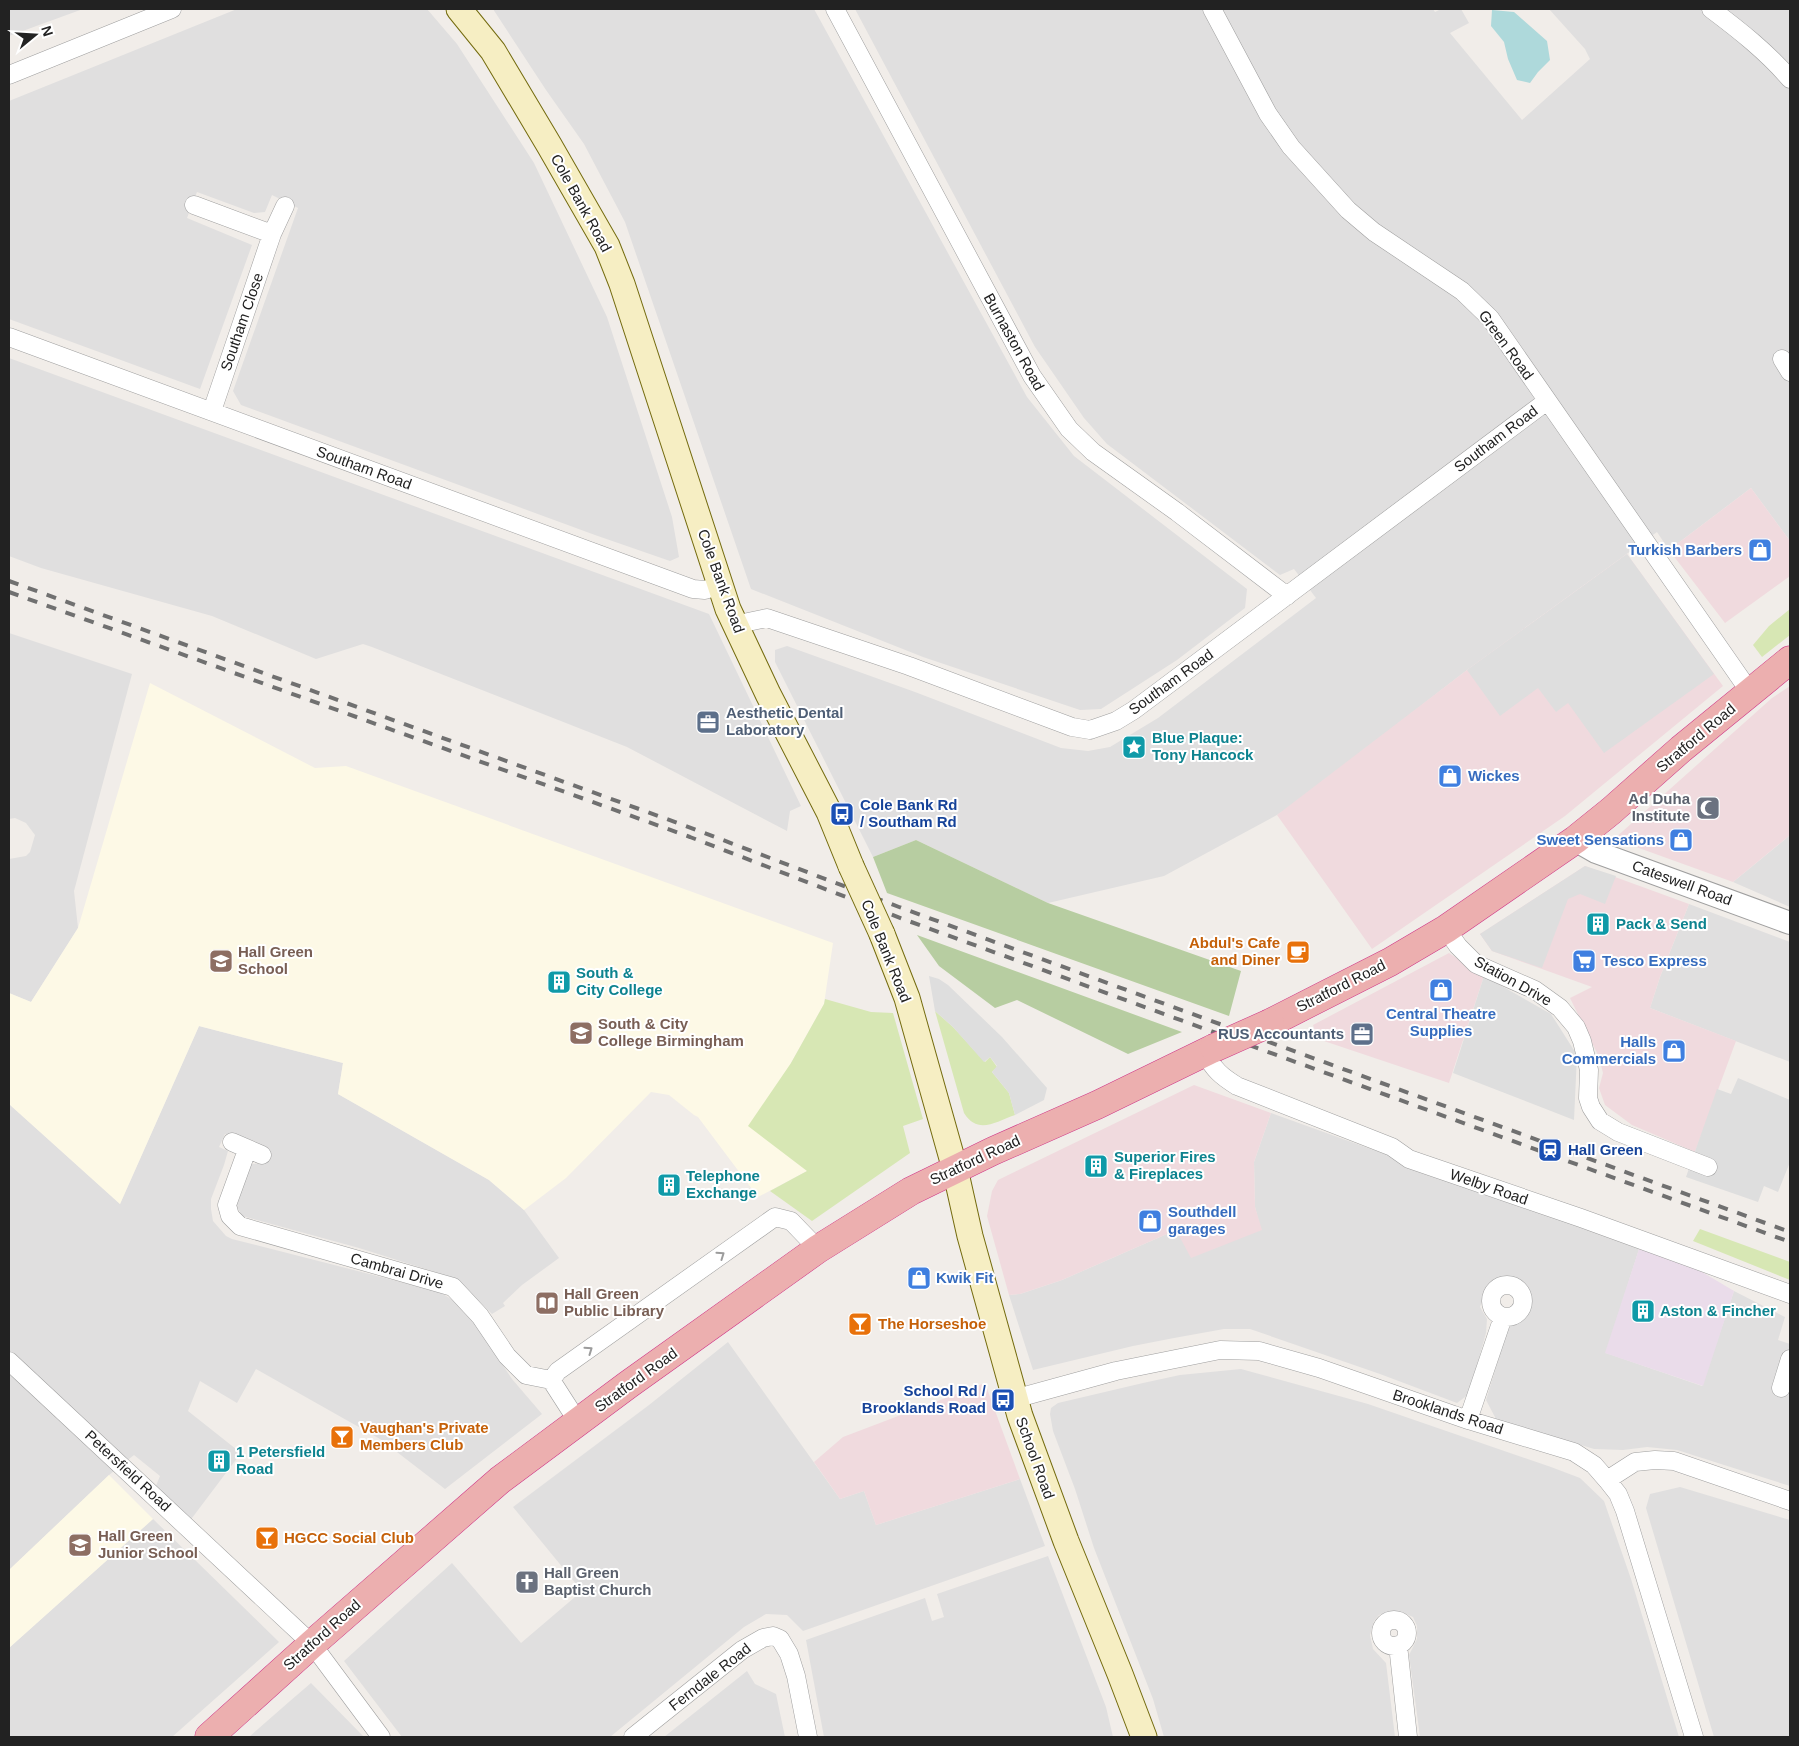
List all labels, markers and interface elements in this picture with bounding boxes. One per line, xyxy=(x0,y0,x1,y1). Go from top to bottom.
north arrow xyxy=(10,10,60,60)
text: N xyxy=(38,24,57,38)
street label: Cole Bank Road xyxy=(548,151,615,255)
street label: Southam Close xyxy=(217,271,266,373)
street label: Burnaston Road xyxy=(981,290,1048,393)
street label: Green Road xyxy=(1476,307,1537,383)
street label: Southam Road xyxy=(1451,402,1541,476)
street label: Southam Road xyxy=(314,442,414,493)
street label: Cole Bank Road xyxy=(695,527,748,635)
shop icon: Turkish Barbers xyxy=(1747,537,1773,563)
place label: Turkish Barbers xyxy=(1628,541,1742,558)
street label: Southam Road xyxy=(1125,645,1216,718)
street label: Stratford Road xyxy=(1653,700,1739,775)
place label: Aesthetic Dental Laboratory xyxy=(726,704,844,738)
office icon: Aesthetic Dental Laboratory xyxy=(695,709,721,735)
place label: Blue Plaque: Tony Hancock xyxy=(1152,729,1254,763)
place icon: Blue Plaque: Tony Hancock xyxy=(1121,734,1147,760)
shop icon: Wickes xyxy=(1437,763,1463,789)
place label: Wickes xyxy=(1468,767,1520,784)
place label: Ad Duha Institute xyxy=(1628,790,1691,824)
mosque icon: Ad Duha Institute xyxy=(1695,795,1721,821)
place label: Cole Bank Rd / Southam Rd xyxy=(860,796,958,830)
bus stop icon: Cole Bank Rd / Southam Rd xyxy=(829,801,855,827)
shop icon: Sweet Sensations xyxy=(1668,827,1694,853)
place label: Sweet Sensations xyxy=(1536,831,1664,848)
street label: Cateswell Road xyxy=(1630,857,1734,908)
street label: Cole Bank Road xyxy=(858,897,915,1005)
building icon: Pack & Send xyxy=(1585,911,1611,937)
place label: Pack & Send xyxy=(1616,915,1707,932)
place label: Abdul's Cafe and Diner xyxy=(1189,934,1280,968)
cafe icon: Abdul's Cafe and Diner xyxy=(1285,939,1311,965)
place label: Hall Green School xyxy=(238,943,313,977)
school or university icon: Hall Green School xyxy=(208,948,234,974)
supermarket icon: Tesco Express xyxy=(1571,948,1597,974)
street label: Station Drive xyxy=(1472,952,1555,1009)
place label: Tesco Express xyxy=(1602,952,1707,969)
street label: Stratford Road xyxy=(1293,956,1388,1015)
place label: South & City College xyxy=(576,964,663,998)
building icon: South & City College xyxy=(546,969,572,995)
shop icon: Central Theatre Supplies xyxy=(1428,977,1454,1003)
place label: Central Theatre Supplies xyxy=(1386,1005,1496,1039)
place label: South & City College Birmingham xyxy=(598,1015,744,1049)
school or university icon: South & City College Birmingham xyxy=(568,1020,594,1046)
office icon: RUS Accountants xyxy=(1349,1021,1375,1047)
place label: RUS Accountants xyxy=(1218,1025,1344,1042)
place label: Halls Commercials xyxy=(1562,1033,1656,1067)
shop icon: Halls Commercials xyxy=(1661,1038,1687,1064)
street label: Stratford Road xyxy=(927,1131,1023,1188)
station icon: Hall Green xyxy=(1537,1137,1563,1163)
place label: Hall Green xyxy=(1568,1141,1643,1158)
place label: Superior Fires & Fireplaces xyxy=(1114,1148,1216,1182)
building icon: Superior Fires & Fireplaces xyxy=(1083,1153,1109,1179)
street label: Welby Road xyxy=(1448,1165,1530,1208)
place label: Telephone Exchange xyxy=(686,1167,760,1201)
building icon: Telephone Exchange xyxy=(656,1172,682,1198)
place label: Southdell garages xyxy=(1168,1203,1236,1237)
shop icon: Southdell garages xyxy=(1137,1208,1163,1234)
street label: Cambrai Drive xyxy=(349,1249,446,1292)
one-way arrow xyxy=(715,1252,725,1261)
shop icon: Kwik Fit xyxy=(906,1265,932,1291)
place label: Kwik Fit xyxy=(936,1269,994,1286)
place label: Hall Green Public Library xyxy=(564,1285,665,1319)
library icon: Hall Green Public Library xyxy=(534,1290,560,1316)
building icon: Aston & Fincher xyxy=(1630,1298,1656,1324)
place label: Aston & Fincher xyxy=(1660,1302,1776,1319)
bar icon: The Horseshoe xyxy=(847,1311,873,1337)
place label: The Horseshoe xyxy=(878,1315,986,1332)
street label: Stratford Road xyxy=(591,1344,680,1415)
one-way arrow xyxy=(583,1347,592,1355)
place label: School Rd / Brooklands Road xyxy=(862,1382,987,1416)
street label: Brooklands Road xyxy=(1391,1386,1506,1437)
bus stop icon: School Rd / Brooklands Road xyxy=(990,1387,1016,1413)
street label: School Road xyxy=(1013,1415,1058,1501)
place label: Vaughan's Private Members Club xyxy=(360,1419,489,1453)
bar icon: Vaughan's Private Members Club xyxy=(329,1424,355,1450)
street label: Petersfield Road xyxy=(82,1427,175,1515)
place label: 1 Petersfield Road xyxy=(236,1443,325,1477)
building icon: 1 Petersfield Road xyxy=(206,1448,232,1474)
bar icon: HGCC Social Club xyxy=(254,1525,280,1551)
place label: Hall Green Junior School xyxy=(98,1527,198,1561)
place label: HGCC Social Club xyxy=(284,1529,414,1546)
school or university icon: Hall Green Junior School xyxy=(67,1532,93,1558)
place label: Hall Green Baptist Church xyxy=(544,1564,652,1598)
church icon: Hall Green Baptist Church xyxy=(514,1569,540,1595)
street label: Stratford Road xyxy=(280,1596,364,1674)
street label: Ferndale Road xyxy=(665,1639,754,1714)

